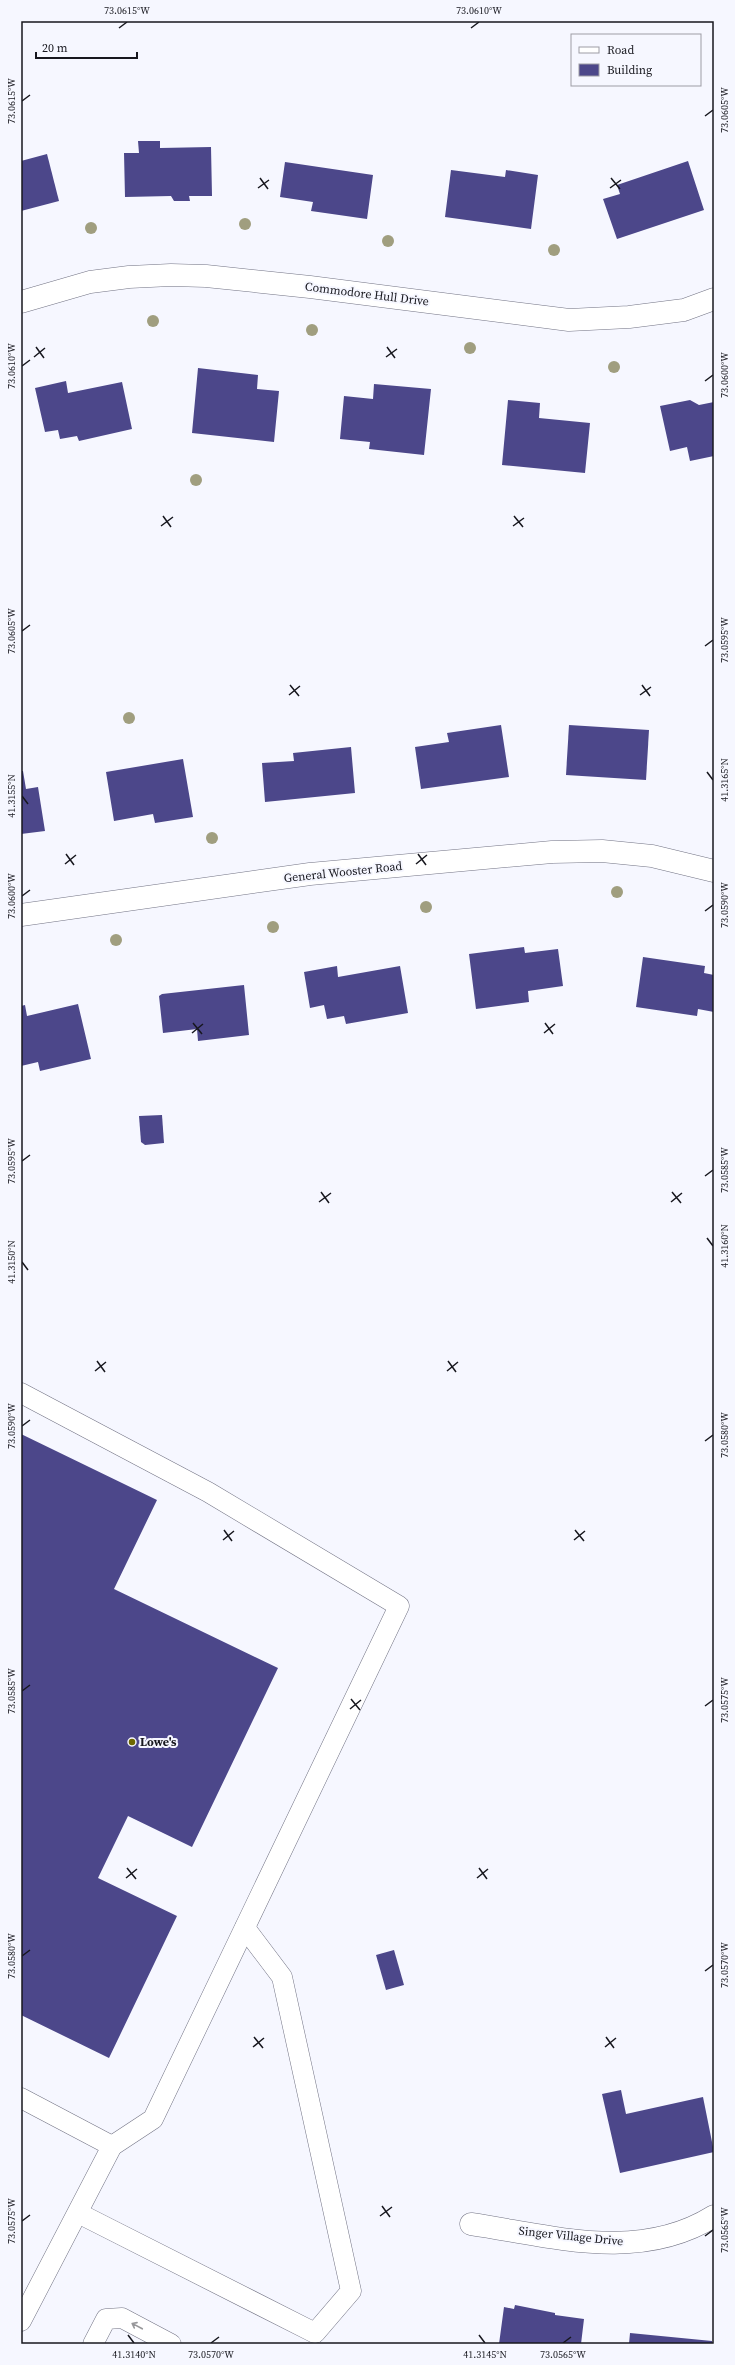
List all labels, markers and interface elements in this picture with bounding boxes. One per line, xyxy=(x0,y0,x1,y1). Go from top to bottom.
text: 73.0615°W xyxy=(104,4,150,17)
text: 73.0610°W xyxy=(456,4,502,17)
scale bar xyxy=(36,34,137,60)
legend xyxy=(571,34,701,86)
text: 20 m xyxy=(42,40,68,56)
text: Road xyxy=(607,42,634,58)
text: Building xyxy=(607,62,652,78)
text: 73.0615°W xyxy=(5,78,18,124)
text: 73.0605°W xyxy=(718,87,731,133)
street label: Commodore Hull Drive xyxy=(304,278,430,310)
text: 73.0610°W xyxy=(5,343,18,389)
text: 73.0600°W xyxy=(718,352,731,398)
text: 73.0605°W xyxy=(5,608,18,654)
text: 73.0595°W xyxy=(718,617,731,663)
text: 41.3165°N xyxy=(718,758,731,802)
text: 41.3155°N xyxy=(5,774,18,818)
street label: General Wooster Road xyxy=(283,858,403,886)
text: 73.0600°W xyxy=(5,873,18,919)
text: 73.0590°W xyxy=(718,882,731,928)
text: 73.0595°W xyxy=(5,1138,18,1184)
text: 73.0585°W xyxy=(718,1147,731,1193)
text: 41.3160°N xyxy=(718,1224,731,1268)
text: 41.3150°N xyxy=(5,1240,18,1284)
text: 73.0590°W xyxy=(5,1403,18,1449)
text: 73.0580°W xyxy=(718,1412,731,1458)
text: 73.0585°W xyxy=(5,1668,18,1714)
text: 73.0575°W xyxy=(718,1677,731,1723)
place label: Lowe's xyxy=(140,1734,177,1750)
marker: Lowe's xyxy=(127,1737,137,1747)
text: 73.0580°W xyxy=(5,1933,18,1979)
text: 73.0570°W xyxy=(718,1942,731,1988)
text: 73.0575°W xyxy=(5,2198,18,2244)
text: 73.0565°W xyxy=(718,2207,731,2253)
street label: Singer Village Drive xyxy=(518,2223,624,2249)
one-way arrow xyxy=(131,2322,143,2329)
text: 41.3140°N xyxy=(112,2348,156,2361)
text: 73.0570°W xyxy=(188,2348,234,2361)
text: 41.3145°N xyxy=(463,2348,507,2361)
text: 73.0565°W xyxy=(540,2348,586,2361)

